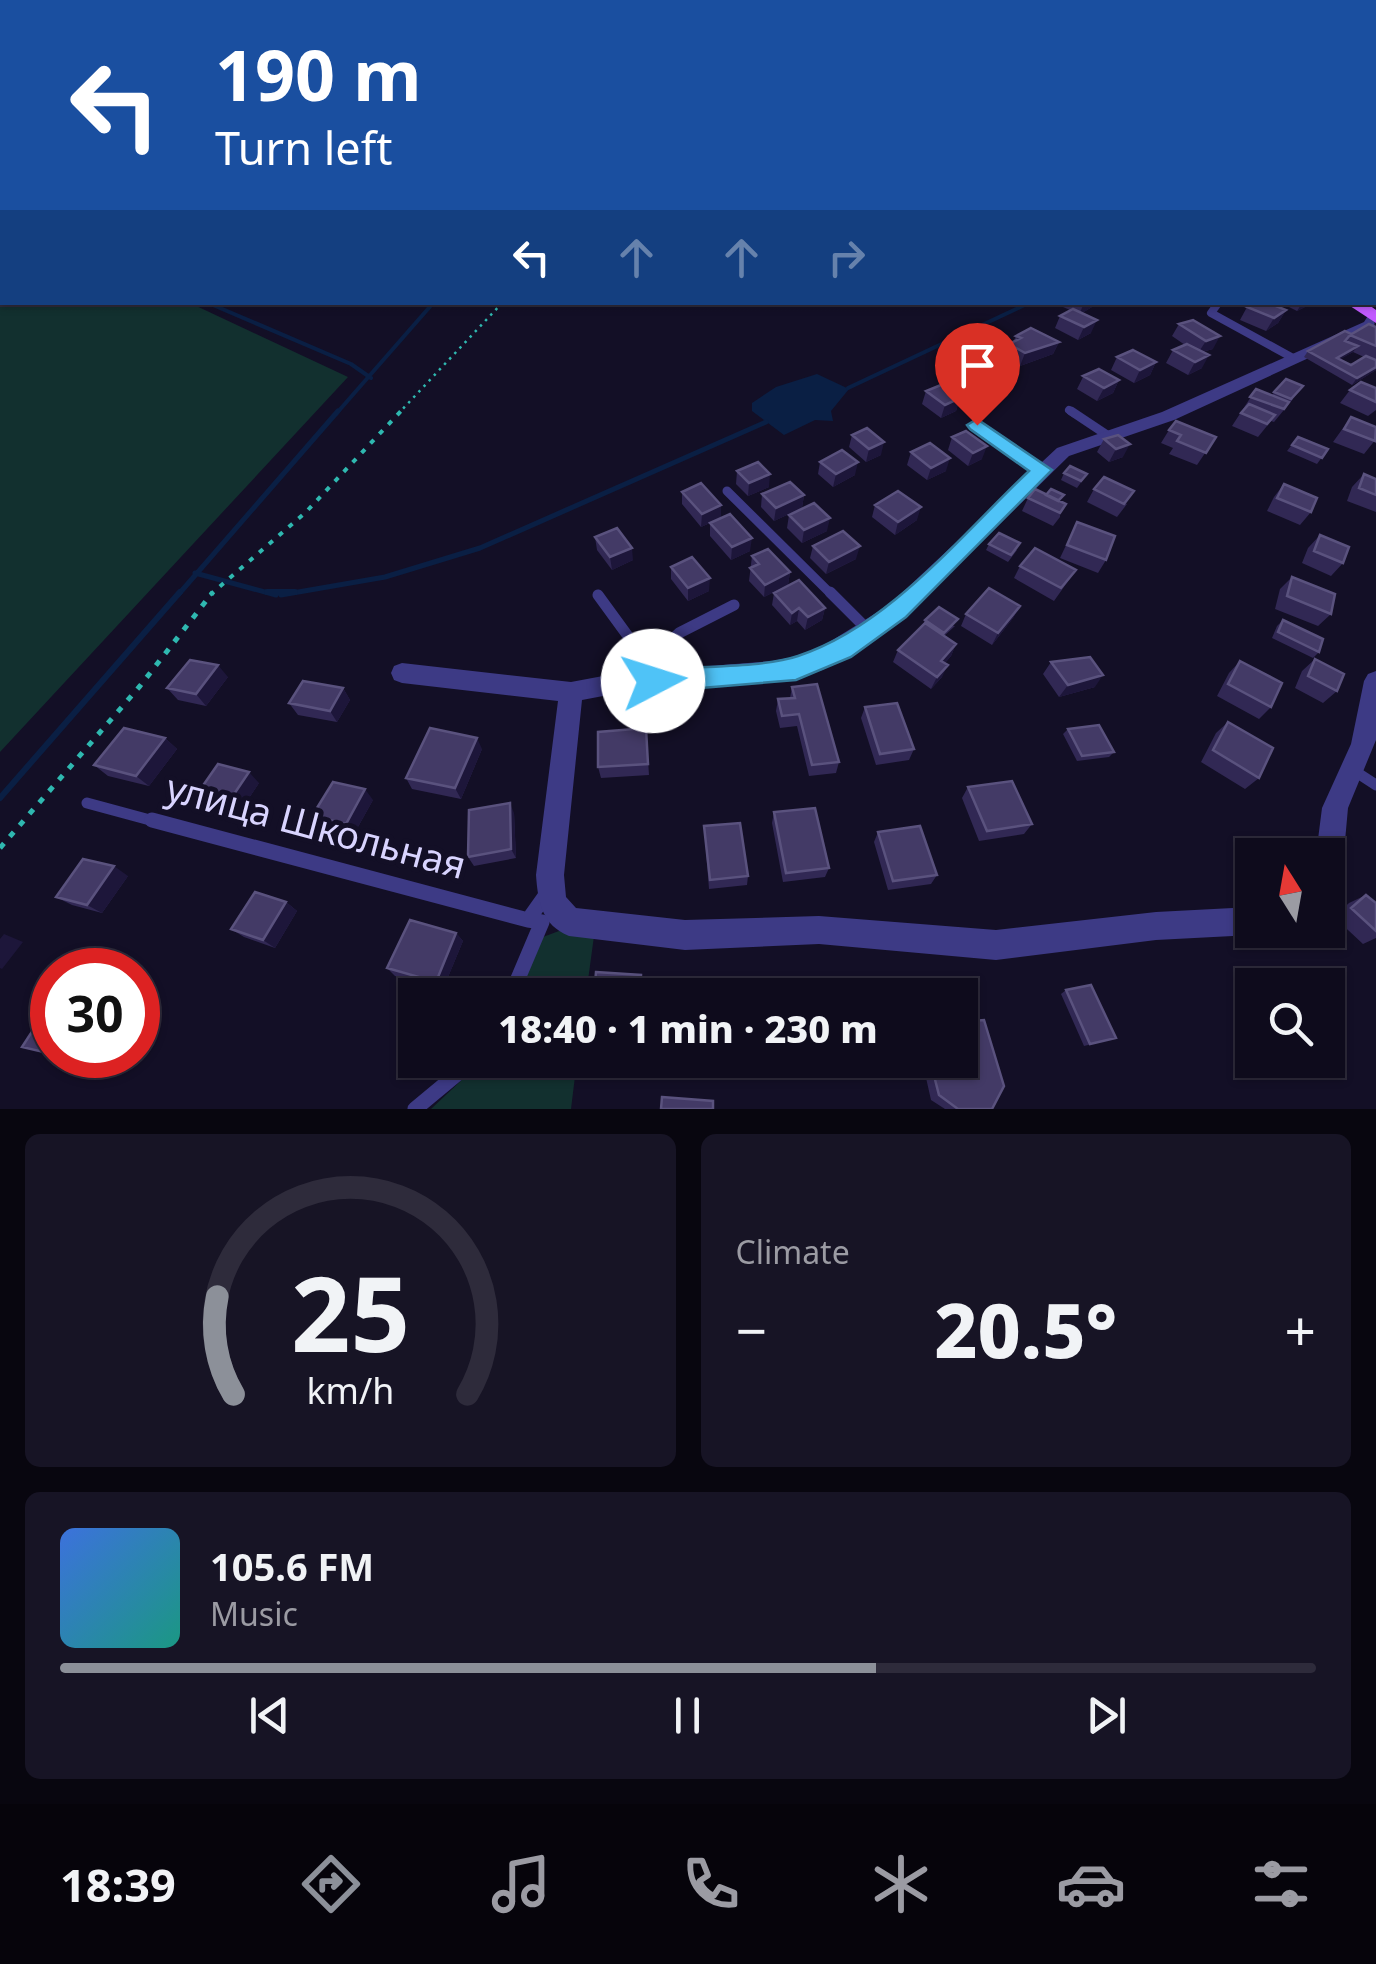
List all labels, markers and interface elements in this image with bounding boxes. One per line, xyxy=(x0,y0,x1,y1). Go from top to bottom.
text: 190 m xyxy=(215,26,422,122)
icon: left xyxy=(50,40,180,170)
text: Turn left xyxy=(215,117,392,178)
icon: left xyxy=(504,230,559,285)
icon: ahead xyxy=(609,230,664,285)
icon: ahead xyxy=(714,230,769,285)
icon: right xyxy=(819,230,874,285)
pin xyxy=(935,323,1020,426)
icon: arrive xyxy=(950,338,1005,393)
position arrow xyxy=(601,629,705,733)
street label: улица Школьная xyxy=(161,760,472,890)
north arrow xyxy=(1235,838,1345,948)
map controls xyxy=(1235,838,1345,1078)
speed limit sign: 30 xyxy=(30,948,160,1078)
button: search xyxy=(1235,968,1345,1078)
text: 18:40 · 1 min · 230 m xyxy=(498,1002,878,1054)
text: Climate xyxy=(736,1230,850,1273)
text: 25 xyxy=(291,1241,410,1382)
text: 20.5° xyxy=(934,1278,1117,1380)
text: − xyxy=(736,1292,767,1367)
text: + xyxy=(1285,1292,1316,1367)
text: km/h xyxy=(306,1366,394,1414)
text: 105.6 FM xyxy=(210,1540,374,1592)
text: Music xyxy=(210,1592,298,1635)
icon: previous xyxy=(242,1688,297,1743)
icon: pause xyxy=(660,1688,715,1743)
icon: next xyxy=(1079,1688,1134,1743)
icon: directions xyxy=(296,1849,366,1919)
icon: music xyxy=(486,1849,556,1919)
icon: phone xyxy=(676,1849,746,1919)
icon: climate xyxy=(866,1849,936,1919)
icon: car xyxy=(1056,1849,1126,1919)
icon: filters xyxy=(1246,1849,1316,1919)
text: 18:39 xyxy=(60,1854,176,1915)

